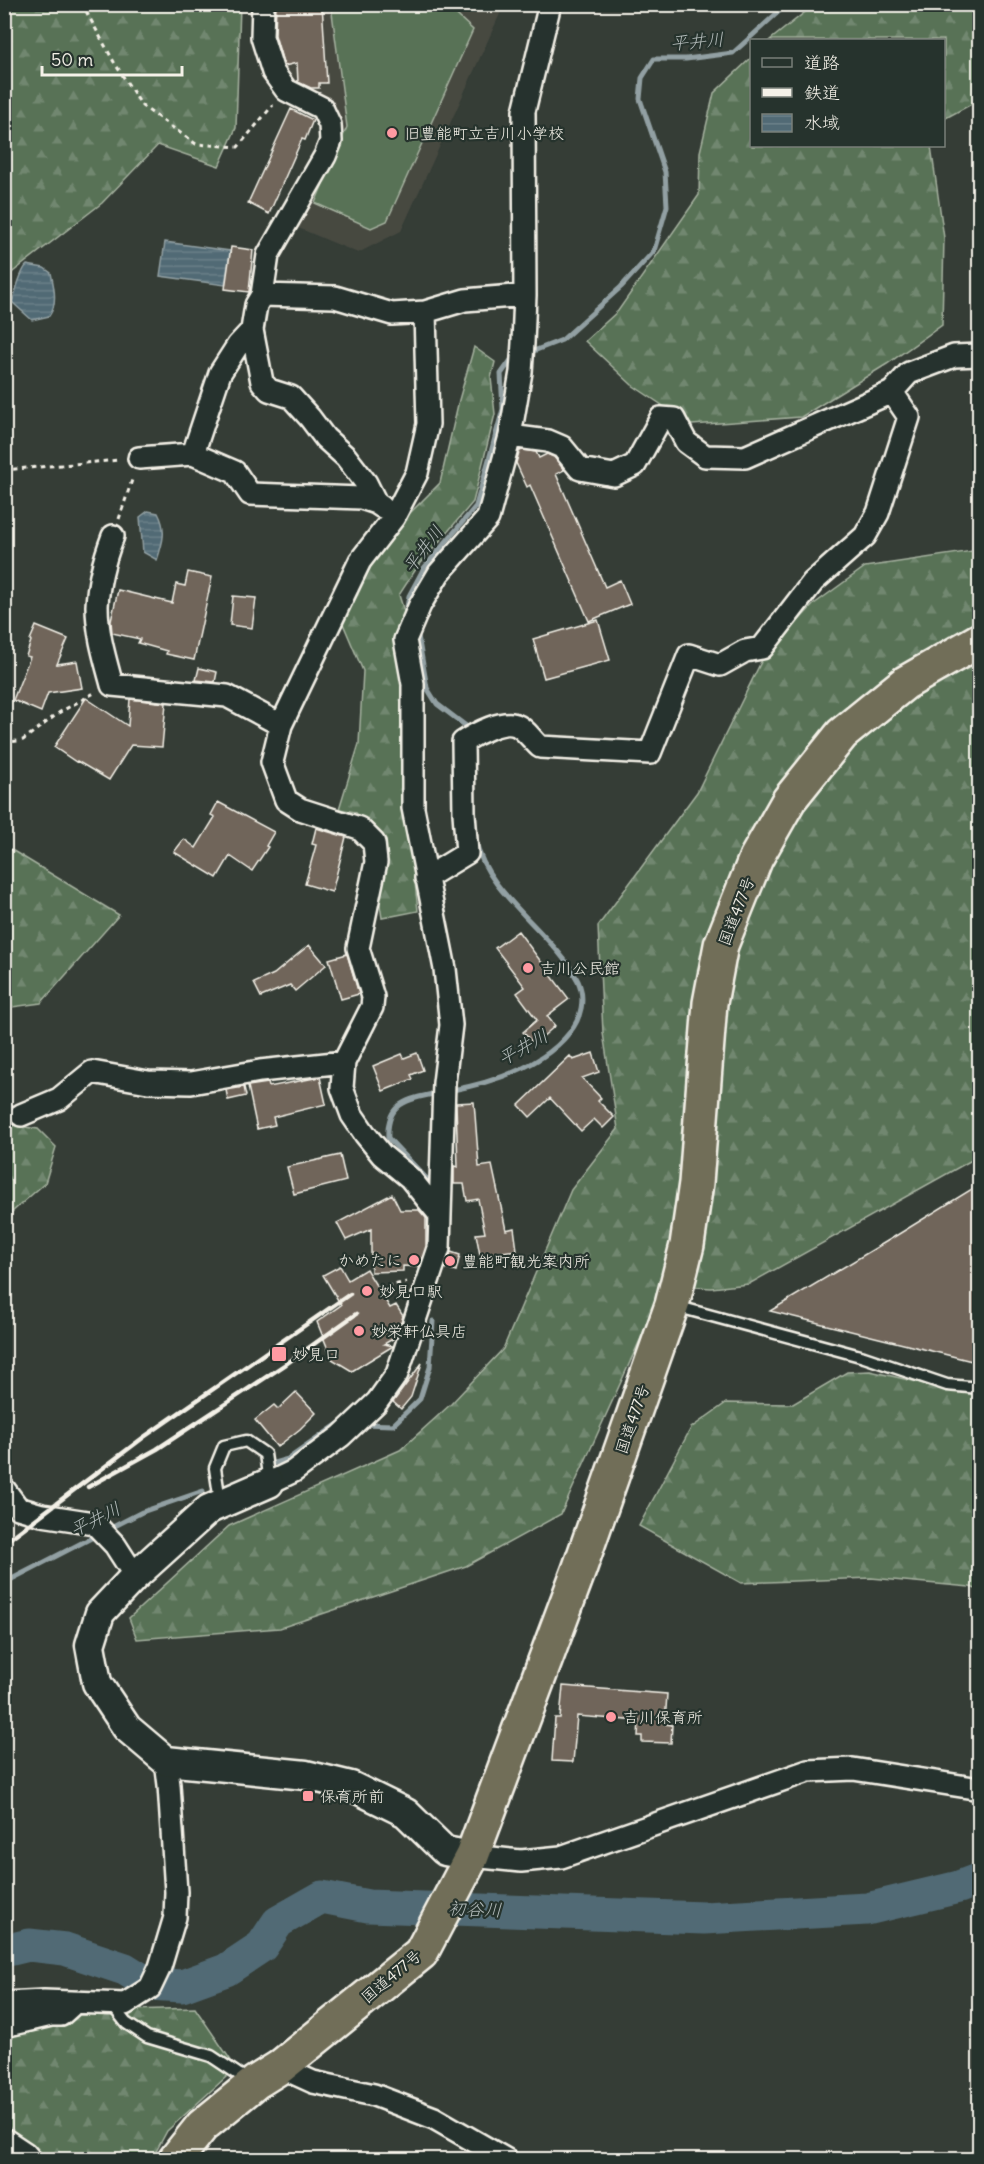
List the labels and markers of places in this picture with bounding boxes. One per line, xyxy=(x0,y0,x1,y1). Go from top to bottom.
place label: 旧豊能町立吉川小学校 xyxy=(404,123,564,143)
marker: 旧豊能町立吉川小学校 xyxy=(385,126,399,140)
place label: 吉川公民館 xyxy=(540,958,620,978)
marker: 吉川公民館 xyxy=(521,961,535,975)
place label: かめたに xyxy=(338,1250,402,1270)
place label: 豊能町観光案内所 xyxy=(462,1251,590,1271)
marker: かめたに xyxy=(407,1253,421,1267)
marker: 豊能町観光案内所 xyxy=(443,1254,457,1268)
place label: 妙見口駅 xyxy=(379,1281,443,1301)
marker: 妙見口駅 xyxy=(360,1284,374,1298)
place label: 妙栄軒仏具店 xyxy=(371,1321,467,1341)
marker: 妙栄軒仏具店 xyxy=(352,1324,366,1338)
place label: 妙見口 xyxy=(292,1344,340,1364)
marker: 妙見口 xyxy=(270,1345,288,1363)
place label: 吉川保育所 xyxy=(623,1707,703,1727)
marker: 吉川保育所 xyxy=(604,1710,618,1724)
place label: 保育所前 xyxy=(320,1786,384,1806)
marker: 保育所前 xyxy=(301,1789,315,1803)

